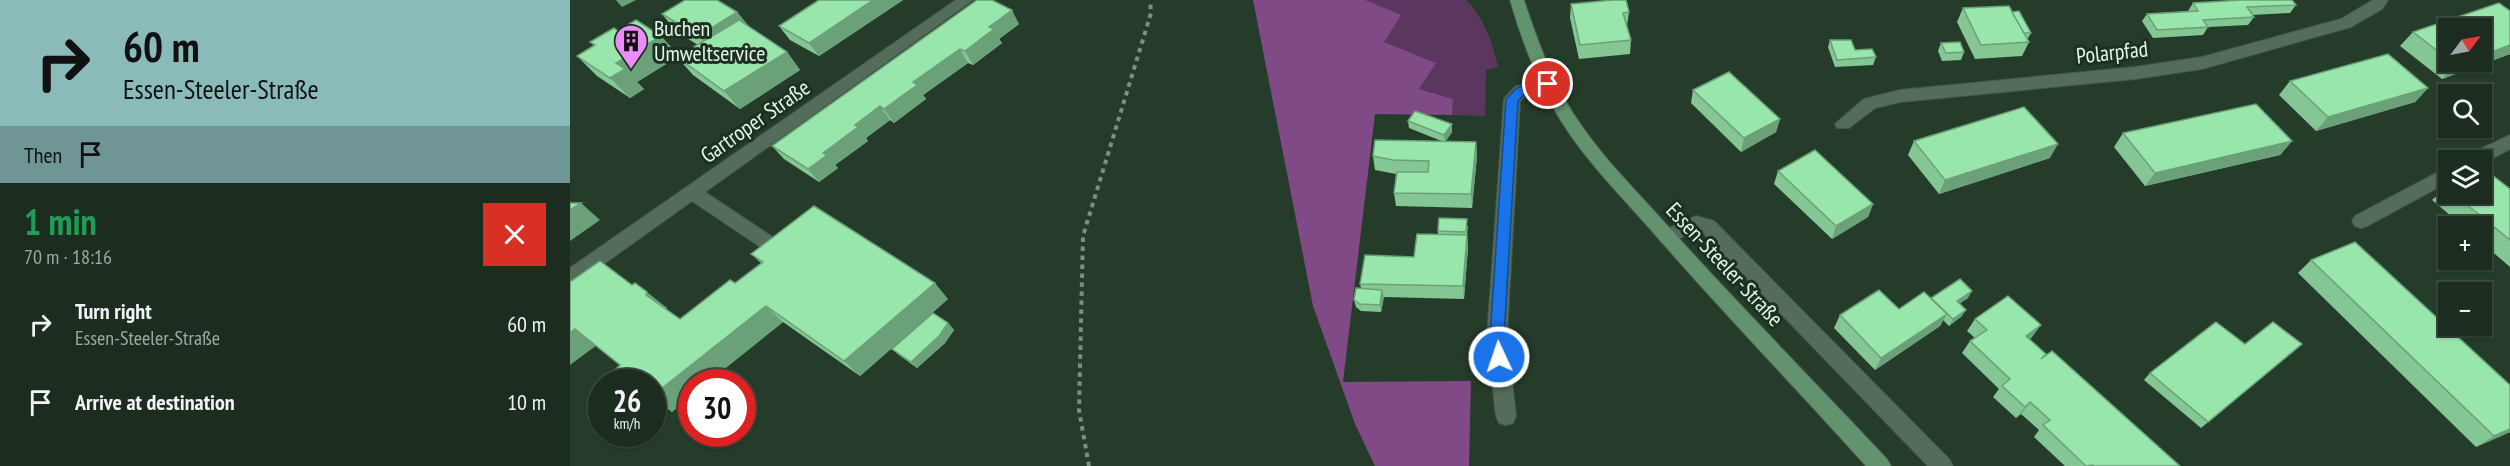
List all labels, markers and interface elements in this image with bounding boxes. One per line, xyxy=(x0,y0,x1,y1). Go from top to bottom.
place label: Buchen Umweltservice xyxy=(654,14,765,67)
north arrow xyxy=(2438,18,2492,72)
map controls xyxy=(2438,18,2492,336)
text: 60 m xyxy=(123,19,200,74)
building icon: Buchen Umweltservice xyxy=(613,23,649,70)
icon: right xyxy=(24,24,102,102)
street label: Polarpfad xyxy=(2075,34,2149,70)
pin xyxy=(1522,58,1573,109)
icon: arrive xyxy=(1531,67,1564,100)
text: Essen-Steeler-Straße xyxy=(123,72,319,106)
street label: Gartroper Straße xyxy=(695,73,815,169)
button: search xyxy=(2438,84,2492,138)
icon: arrive xyxy=(74,138,107,171)
text: Then xyxy=(24,141,62,169)
button: layers xyxy=(2438,150,2492,204)
street label: Essen-Steeler-Straße xyxy=(1660,196,1790,332)
text: 1 min xyxy=(24,198,97,245)
button: close xyxy=(483,203,546,266)
button: + xyxy=(2438,216,2492,270)
text: 70 m · 18:16 xyxy=(24,244,112,270)
button: − xyxy=(2438,282,2492,336)
text: Turn right xyxy=(75,297,152,325)
icon: right xyxy=(24,308,57,341)
text: 60 m xyxy=(507,310,546,338)
text: Essen-Steeler-Straße xyxy=(75,325,220,351)
position arrow xyxy=(1467,325,1531,389)
speed limit sign: 30 xyxy=(678,369,756,447)
text: 26 xyxy=(613,381,641,420)
icon: arrive xyxy=(24,386,57,419)
text: Arrive at destination xyxy=(75,388,235,416)
text: 10 m xyxy=(507,388,546,416)
text: km/h xyxy=(614,414,640,433)

